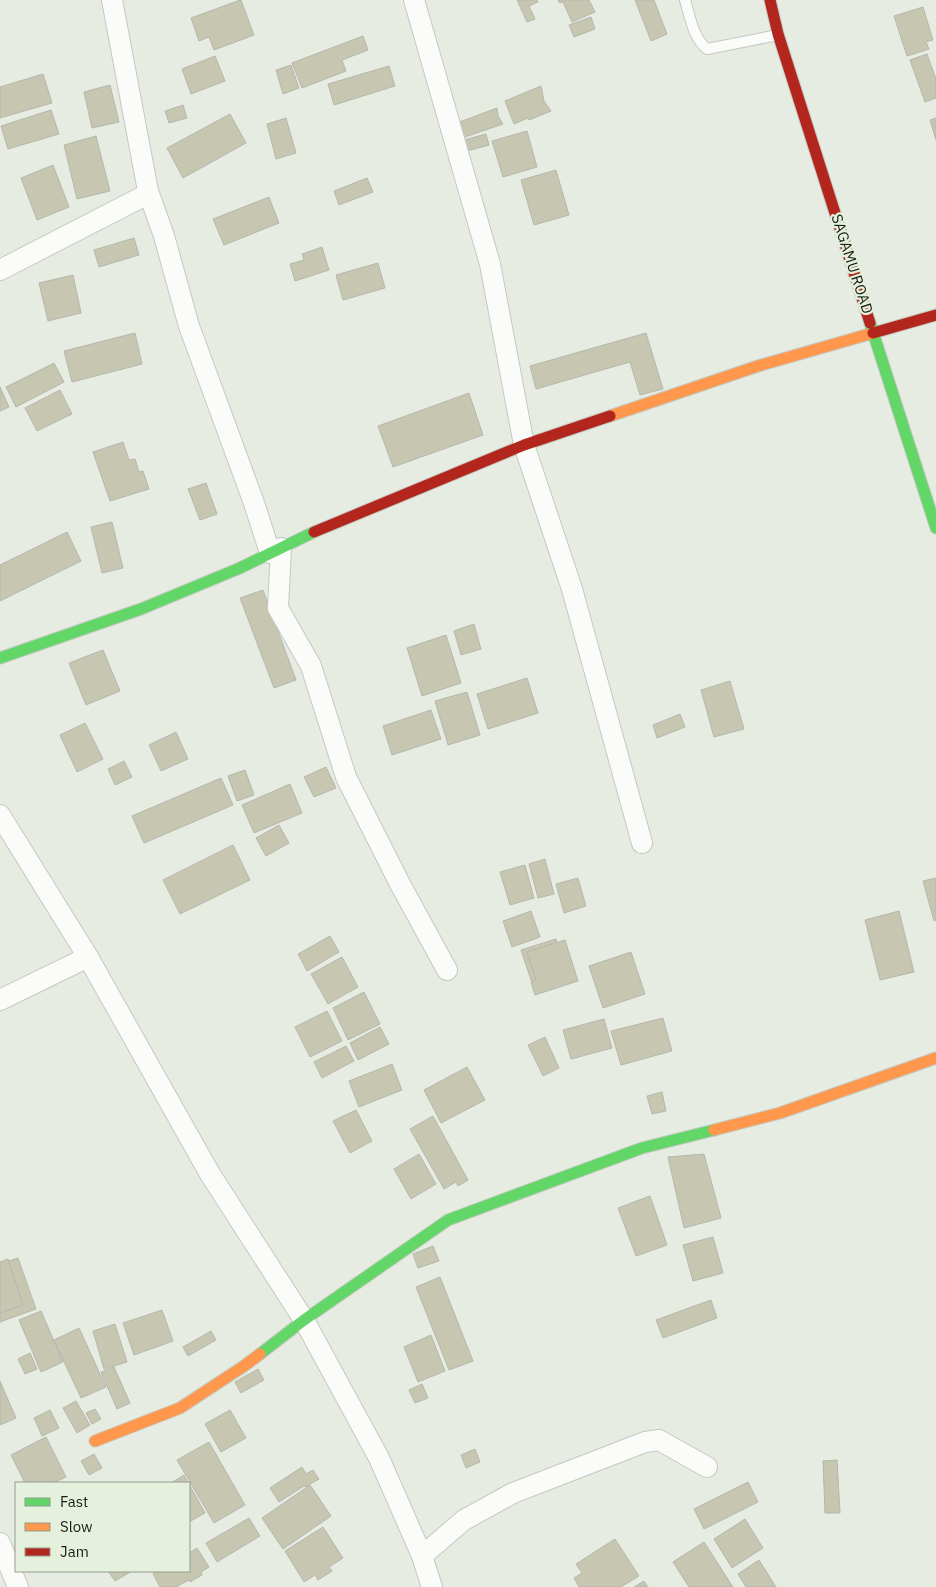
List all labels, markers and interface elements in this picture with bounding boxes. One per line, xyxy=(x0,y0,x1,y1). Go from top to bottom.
street label: SAGAMU ROAD xyxy=(827,212,878,316)
legend xyxy=(15,1482,190,1572)
text: Fast xyxy=(60,1492,88,1511)
text: Slow xyxy=(60,1517,93,1536)
text: Jam xyxy=(60,1542,89,1561)

